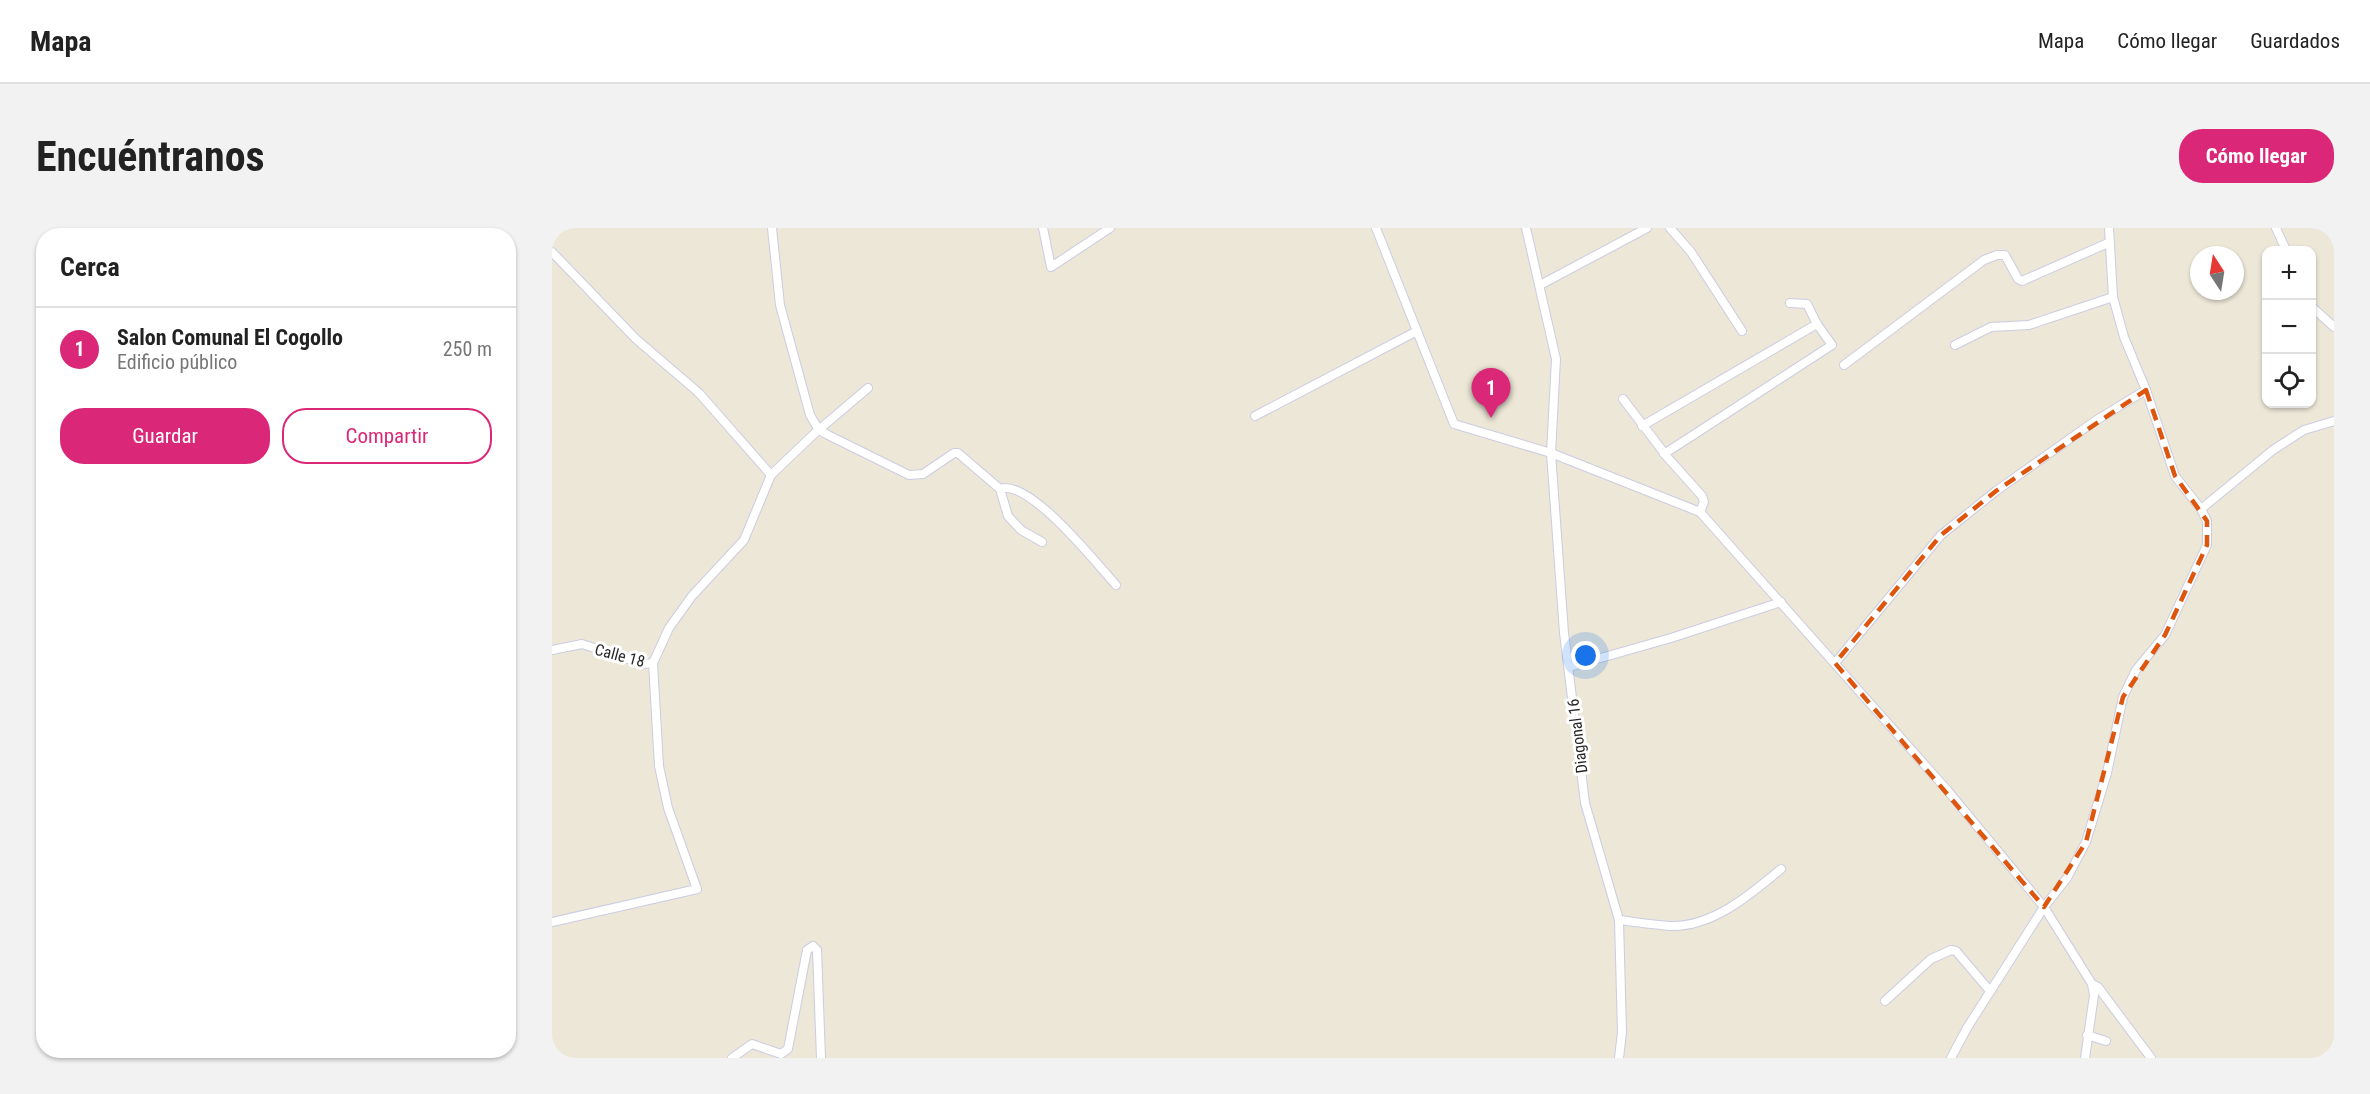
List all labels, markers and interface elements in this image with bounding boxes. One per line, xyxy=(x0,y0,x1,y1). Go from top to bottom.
text: Mapa xyxy=(30,25,91,58)
text: Mapa xyxy=(2038,29,2084,53)
text: Cómo llegar xyxy=(2117,29,2217,53)
text: Guardados xyxy=(2250,29,2340,53)
button: Cómo llegar xyxy=(2179,129,2334,183)
text: Encuéntranos xyxy=(36,132,265,181)
north arrow xyxy=(2190,246,2244,300)
map controls xyxy=(2262,246,2316,408)
button: + xyxy=(2262,246,2316,300)
text: Cerca xyxy=(60,252,120,282)
button: − xyxy=(2262,300,2316,354)
text: Salon Comunal El Cogollo xyxy=(117,325,343,350)
text: 1 xyxy=(74,337,85,361)
text: 250 m xyxy=(443,337,492,361)
text: Edificio público xyxy=(117,350,237,374)
button: locate xyxy=(2262,354,2316,408)
pin: 1 xyxy=(1472,368,1510,418)
button: Guardar xyxy=(60,408,270,464)
button: Compartir xyxy=(282,408,492,464)
street label: Calle 18 xyxy=(593,640,647,671)
your location xyxy=(1571,641,1600,670)
street label: Diagonal 16 xyxy=(1563,697,1591,774)

